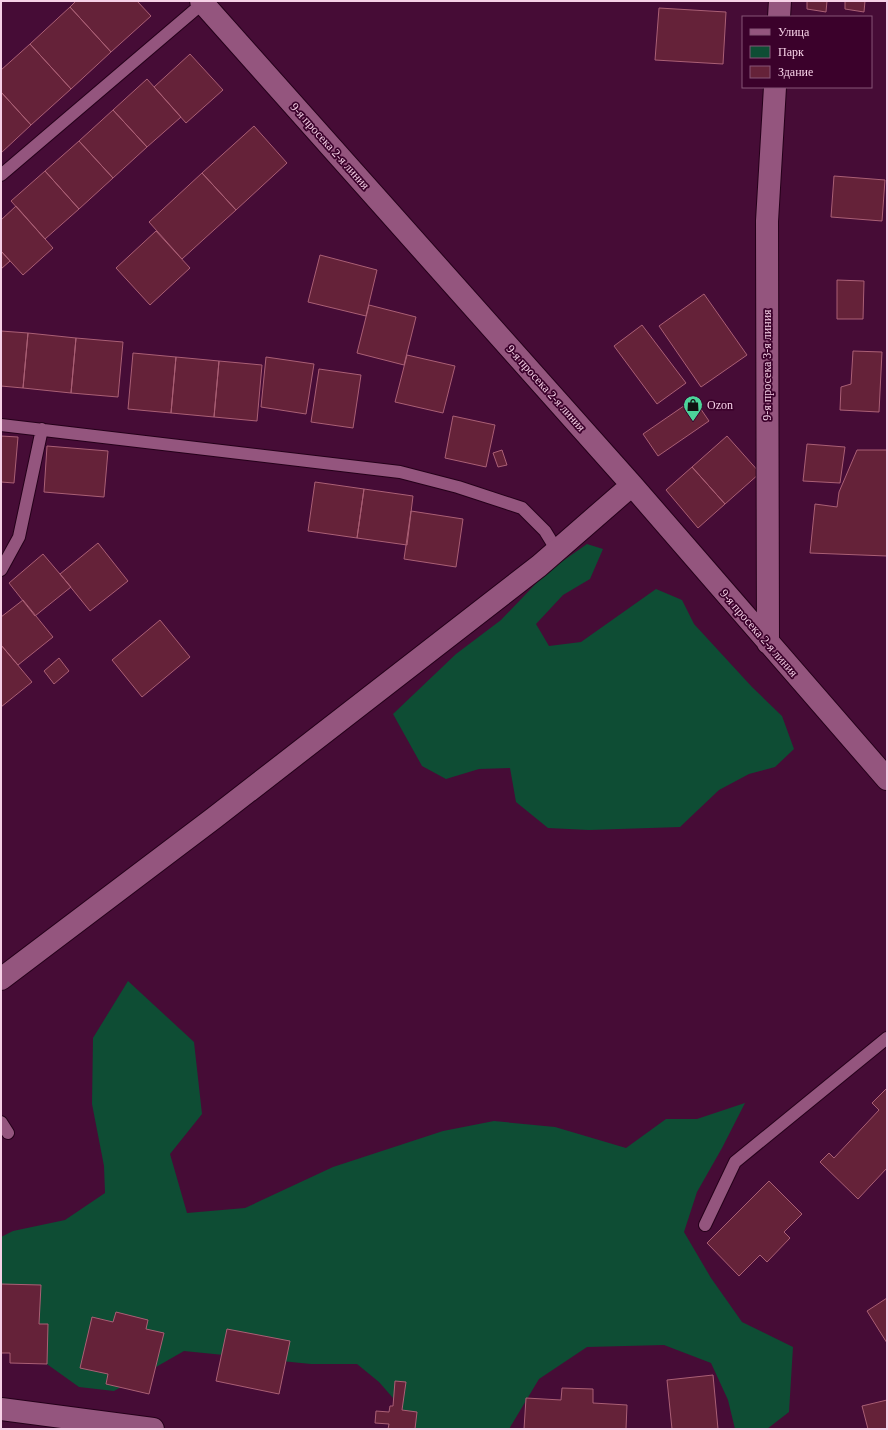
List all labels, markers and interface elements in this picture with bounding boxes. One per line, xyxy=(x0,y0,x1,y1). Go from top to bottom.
legend xyxy=(742,16,872,88)
text: Улица xyxy=(778,25,810,39)
text: Парк xyxy=(778,45,804,59)
text: Здание xyxy=(778,65,813,79)
street label: 9-я просека 2-я линия xyxy=(288,100,373,192)
street label: 9-я просека 3-я линия xyxy=(760,309,774,421)
street label: 9-я просека 2-я линия xyxy=(504,342,589,434)
shop icon: Ozon xyxy=(682,394,704,422)
place label: Ozon xyxy=(707,398,733,412)
street label: 9-я просека 2-я линия xyxy=(717,586,801,680)

